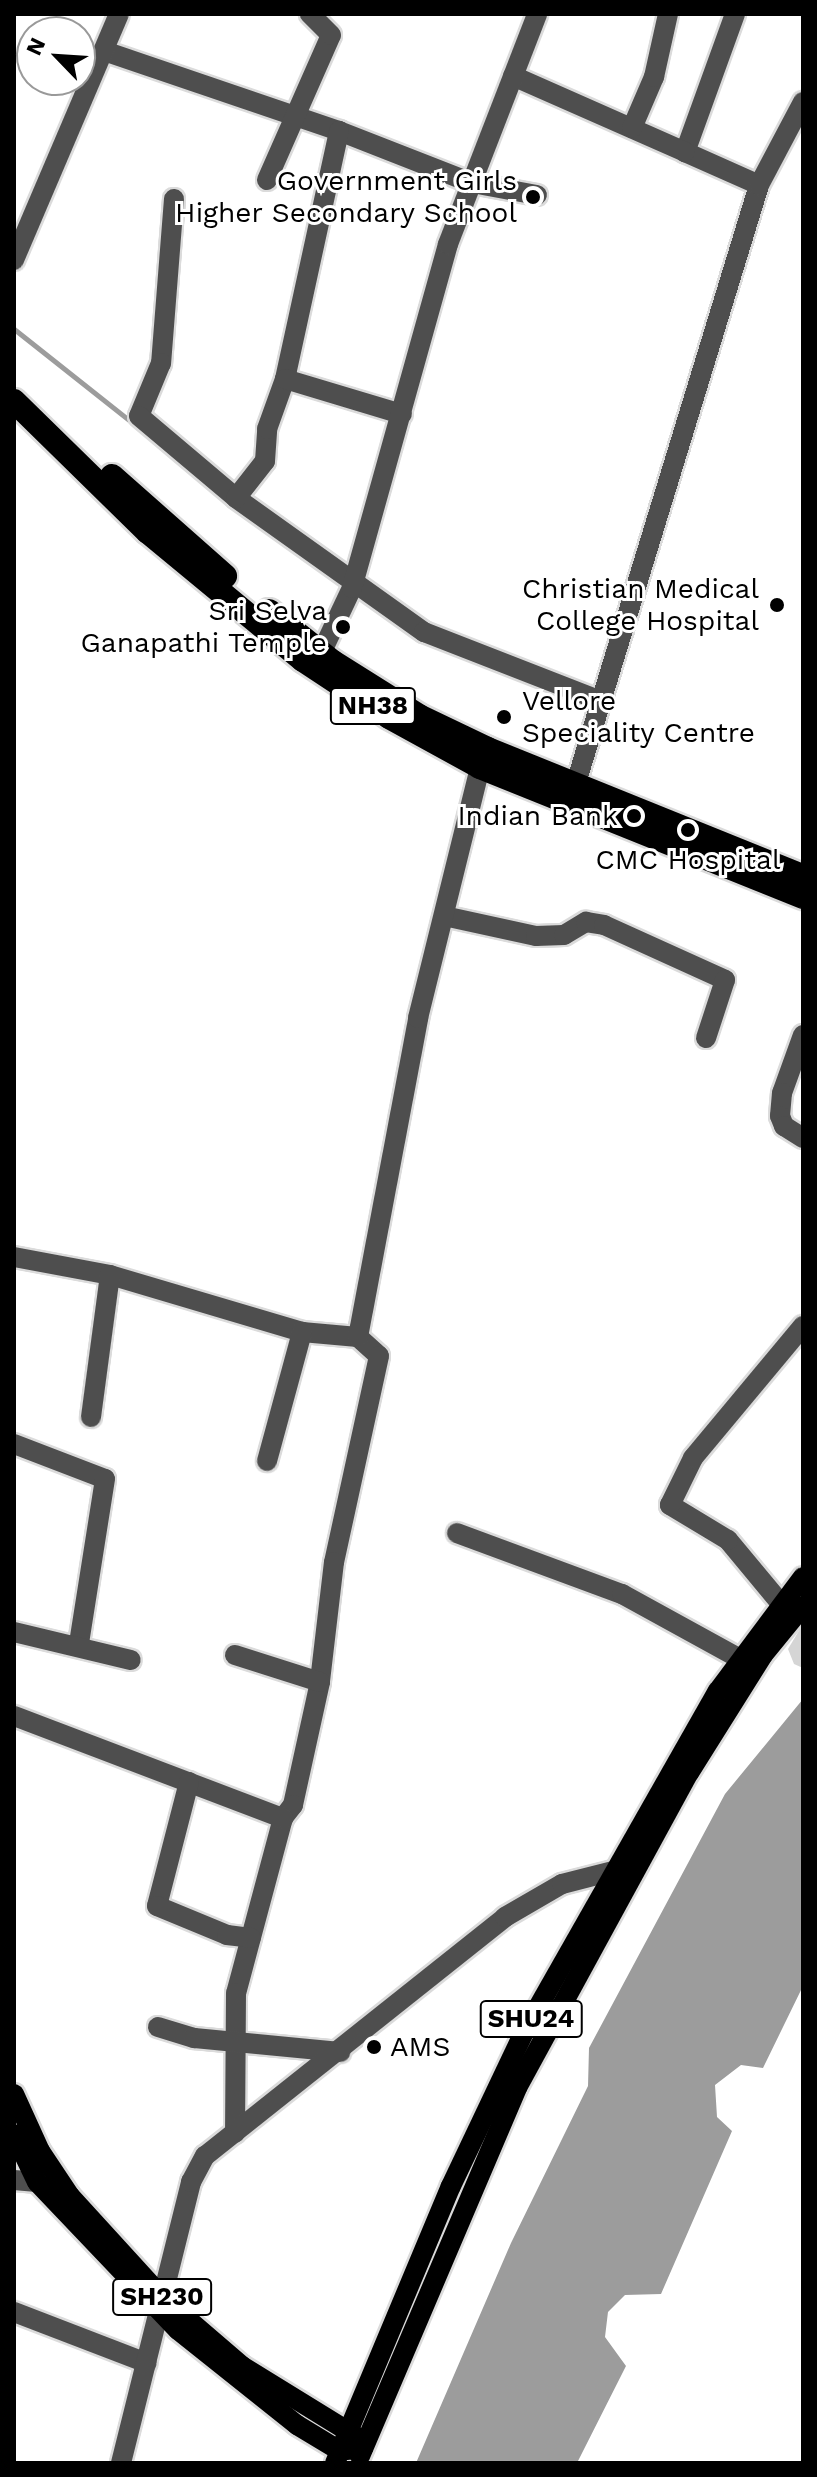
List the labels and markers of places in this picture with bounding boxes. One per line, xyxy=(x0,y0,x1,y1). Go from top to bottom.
place label: Government Girls Higher Secondary School xyxy=(174,164,517,230)
marker: Government Girls Higher Secondary School xyxy=(524,188,542,206)
place label: Christian Medical College Hospital xyxy=(522,572,759,638)
place label: Sri Selva Ganapathi Temple xyxy=(80,594,327,660)
marker: Christian Medical College Hospital xyxy=(766,594,788,616)
marker: Sri Selva Ganapathi Temple xyxy=(334,618,352,636)
place label: Vellore Speciality Centre xyxy=(522,684,756,750)
marker: Vellore Speciality Centre xyxy=(493,706,515,728)
place label: Indian Bank xyxy=(457,799,618,833)
marker: Indian Bank xyxy=(625,807,643,825)
marker: CMC Hospital xyxy=(679,821,697,839)
place label: CMC Hospital xyxy=(596,843,780,877)
place label: AMS xyxy=(390,2030,450,2064)
marker: AMS xyxy=(365,2038,383,2056)

